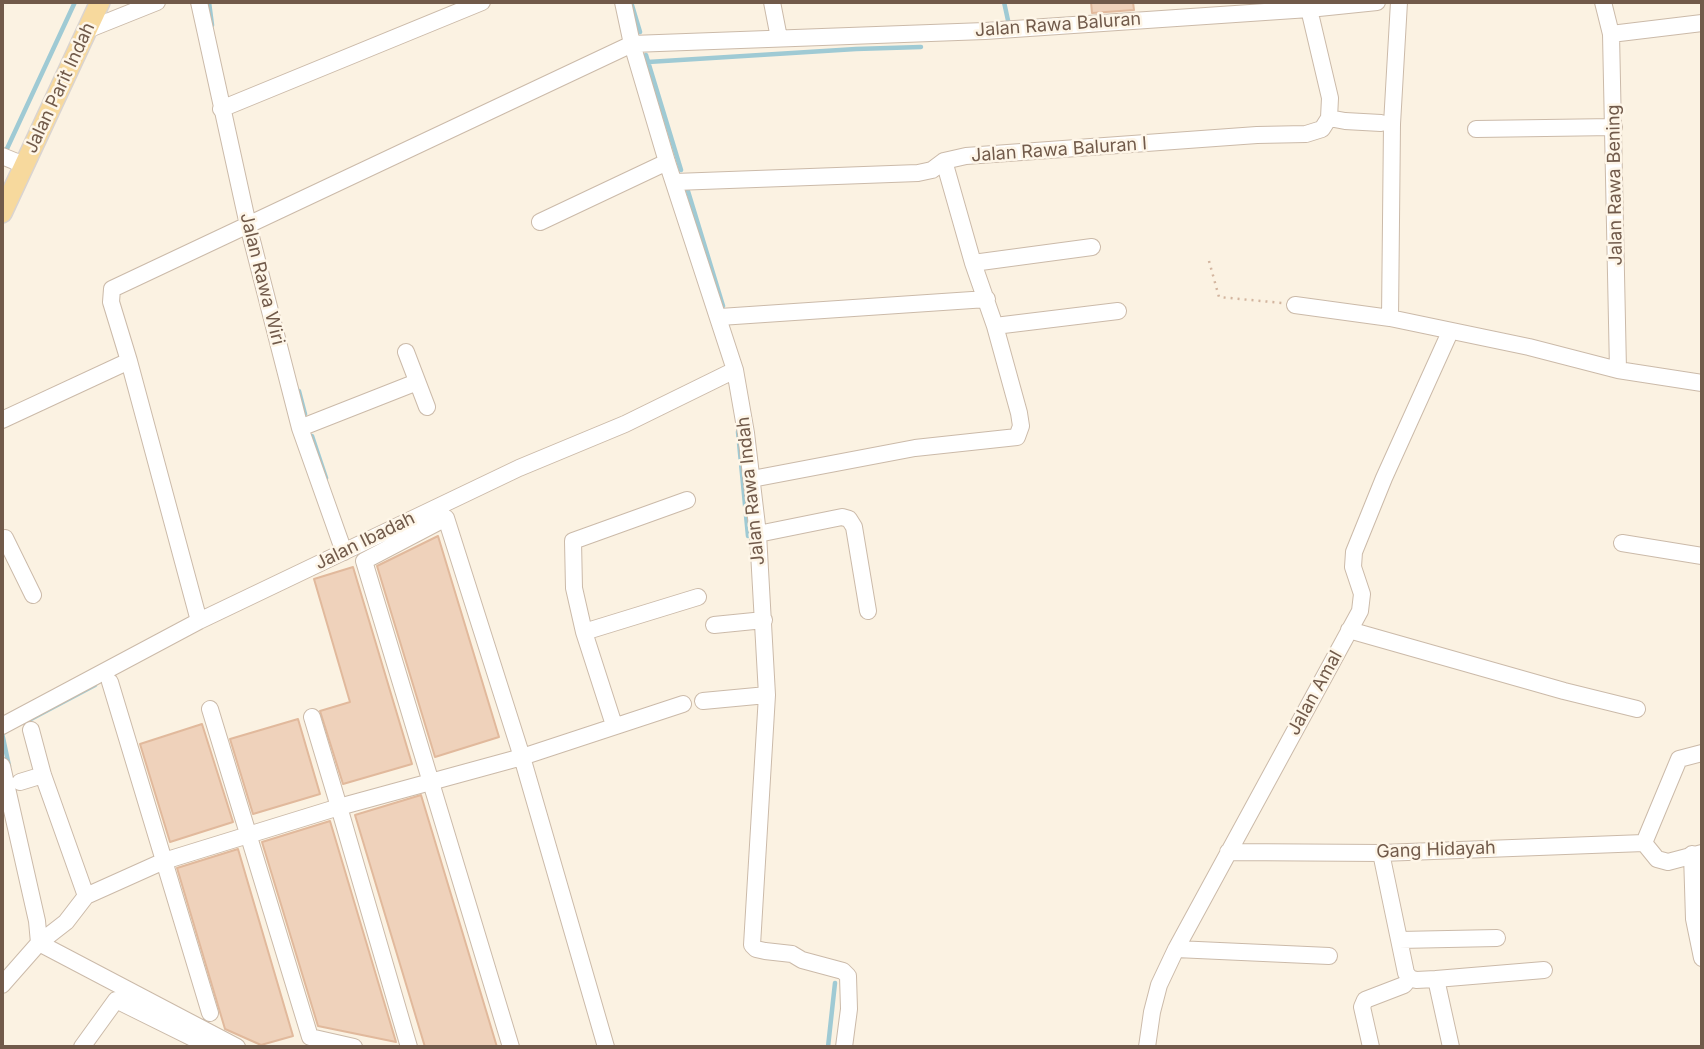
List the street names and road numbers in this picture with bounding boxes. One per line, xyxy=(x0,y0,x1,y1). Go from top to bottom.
street label: Jalan Rawa Baluran xyxy=(974,8,1142,42)
street label: Jalan Parit Indah xyxy=(20,19,100,157)
street label: Jalan Rawa Bening xyxy=(1603,104,1627,266)
street label: Jalan Rawa Baluran I xyxy=(970,133,1148,167)
street label: Jalan Rawa Wiri xyxy=(235,211,289,347)
street label: Jalan Rawa Indah xyxy=(732,416,770,566)
street label: Jalan Ibadah xyxy=(312,508,418,574)
street label: Jalan Amal xyxy=(1283,647,1347,739)
street label: Gang Hidayah xyxy=(1376,837,1496,863)

